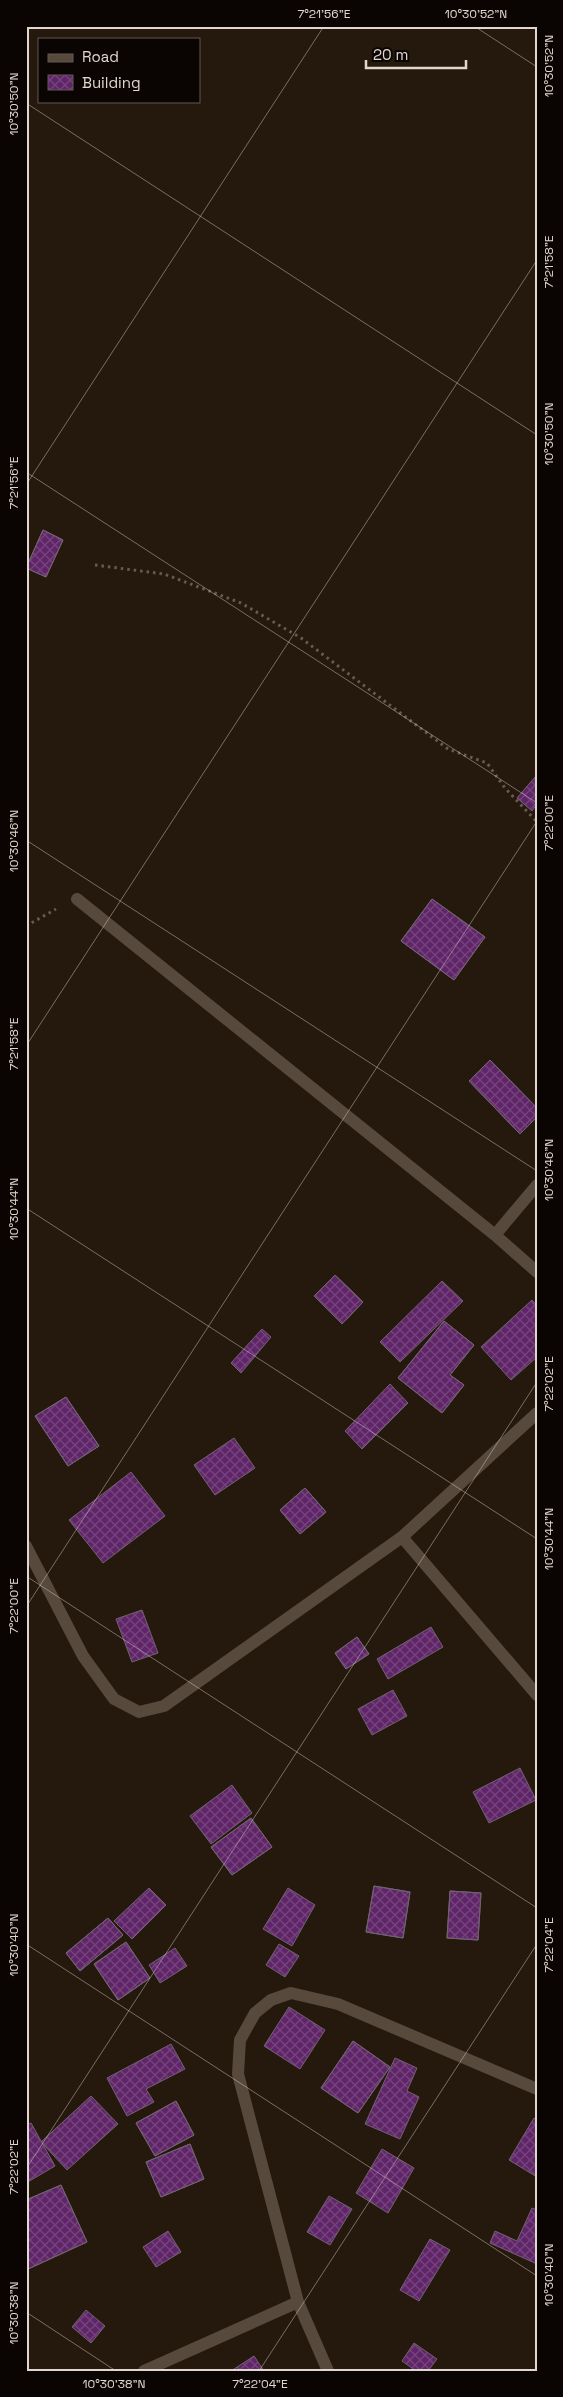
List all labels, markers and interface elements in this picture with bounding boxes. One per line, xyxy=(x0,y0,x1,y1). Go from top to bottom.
text: 7°21'56"E xyxy=(298,6,351,22)
text: 10°30'52"N xyxy=(445,6,507,22)
text: 10°30'52"N xyxy=(541,35,557,97)
legend xyxy=(38,38,200,102)
scale bar xyxy=(366,38,466,70)
text: 20 m xyxy=(373,45,408,64)
text: Road xyxy=(82,47,119,66)
text: 10°30'50"N xyxy=(6,72,22,136)
text: Building xyxy=(82,73,141,92)
text: 7°21'58"E xyxy=(541,235,557,289)
text: 10°30'50"N xyxy=(541,402,557,466)
text: 7°21'56"E xyxy=(6,456,22,510)
text: 7°22'00"E xyxy=(541,795,557,851)
text: 10°30'46"N xyxy=(6,810,22,872)
text: 7°21'58"E xyxy=(6,1017,22,1071)
text: 10°30'46"N xyxy=(541,1139,557,1201)
text: 10°30'44"N xyxy=(6,1178,22,1240)
text: 7°22'02"E xyxy=(541,1356,557,1412)
text: 10°30'44"N xyxy=(541,1508,557,1570)
text: 7°22'00"E xyxy=(6,1578,22,1634)
text: 10°30'40"N xyxy=(6,1914,22,1977)
text: 7°22'04"E xyxy=(541,1917,557,1973)
text: 7°22'02"E xyxy=(6,2139,22,2195)
text: 10°30'40"N xyxy=(541,2244,557,2307)
text: 10°30'38"N xyxy=(6,2281,22,2345)
text: 10°30'38"N xyxy=(82,2376,146,2392)
text: 7°22'04"E xyxy=(232,2376,288,2392)

